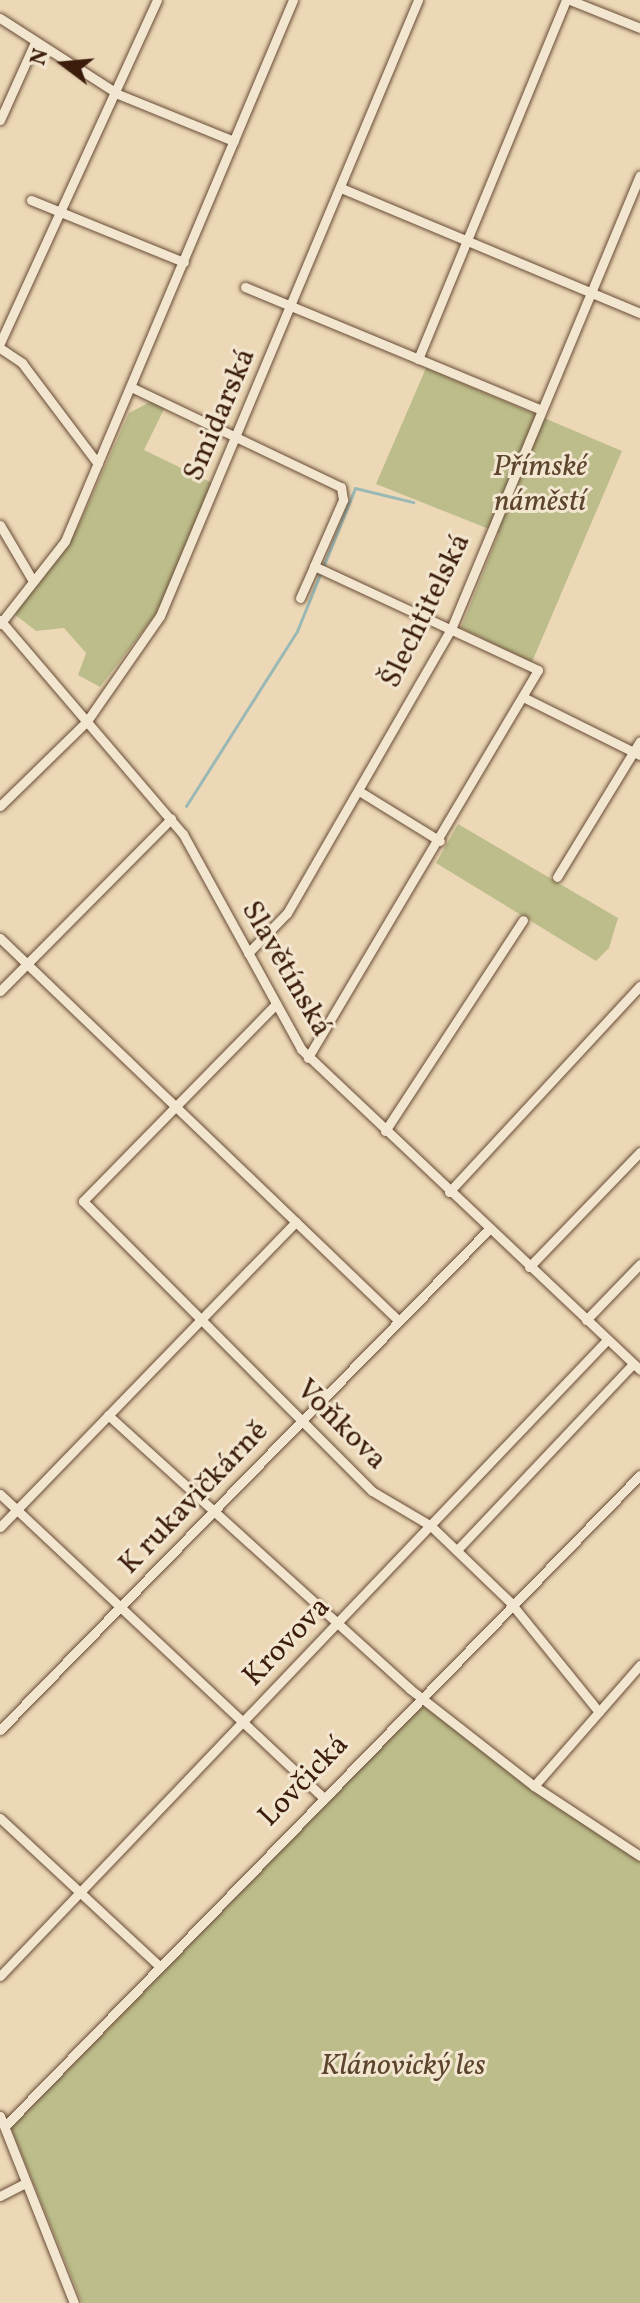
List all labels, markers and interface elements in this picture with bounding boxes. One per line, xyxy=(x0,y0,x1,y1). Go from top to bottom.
north arrow xyxy=(24,24,104,104)
text: N xyxy=(23,45,58,69)
street label: Smidarská xyxy=(176,343,264,487)
park label: Přímské náměstí xyxy=(493,449,587,520)
street label: Šlechtitelská xyxy=(373,528,479,694)
street label: Slavětínská xyxy=(233,895,339,1043)
street label: Voňkova xyxy=(288,1372,394,1478)
street label: K rukavičkárně xyxy=(112,1414,276,1582)
street label: Krovova xyxy=(236,1590,338,1694)
street label: Lovčická xyxy=(251,1727,357,1835)
park label: Klánovický les xyxy=(321,2048,485,2084)

